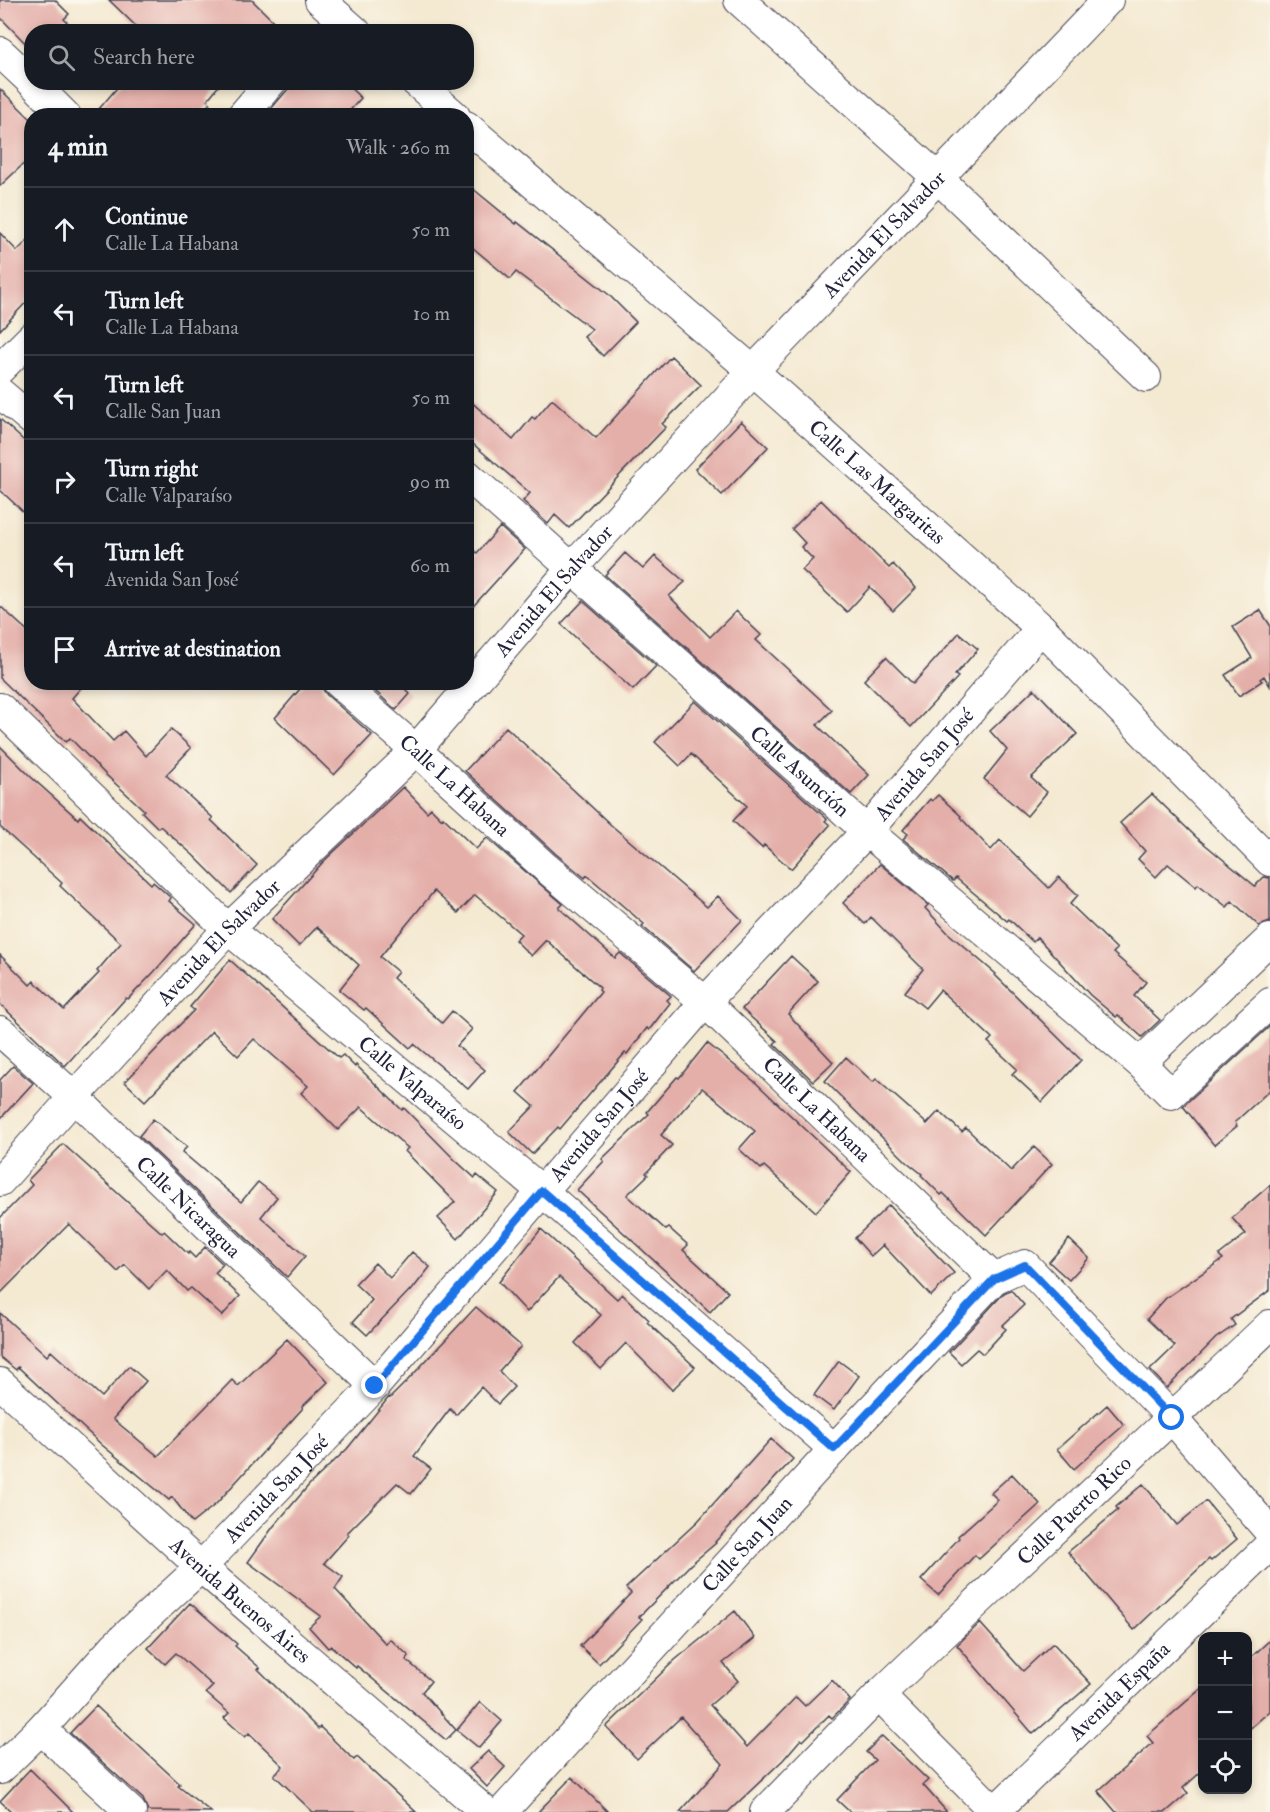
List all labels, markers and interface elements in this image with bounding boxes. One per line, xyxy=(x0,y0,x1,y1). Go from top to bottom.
search box xyxy=(24,24,474,90)
icon: search xyxy=(45,41,78,74)
text: Search here xyxy=(93,43,195,71)
text: 4 min xyxy=(48,131,108,163)
text: Walk · 260 m xyxy=(346,135,450,160)
street label: Avenida El Salvador xyxy=(816,165,952,305)
text: Continue xyxy=(105,203,188,231)
icon: ahead xyxy=(48,213,81,246)
text: 50 m xyxy=(411,217,450,242)
text: Calle La Habana xyxy=(105,231,239,256)
text: Turn left xyxy=(105,287,184,315)
icon: left xyxy=(48,297,81,330)
text: 10 m xyxy=(413,301,450,326)
text: Calle La Habana xyxy=(105,315,239,340)
text: Turn left xyxy=(105,371,184,399)
icon: left xyxy=(48,381,81,414)
text: 50 m xyxy=(411,385,450,410)
text: Calle San Juan xyxy=(105,399,221,424)
street label: Calle Las Margaritas xyxy=(803,414,951,551)
text: Turn right xyxy=(105,455,198,483)
icon: right xyxy=(48,465,81,498)
text: 90 m xyxy=(410,469,450,494)
text: Calle Valparaíso xyxy=(105,483,232,508)
street label: Avenida El Salvador xyxy=(488,519,619,663)
text: Turn left xyxy=(105,539,184,567)
icon: left xyxy=(48,549,81,582)
text: 60 m xyxy=(410,553,450,578)
text: Avenida San José xyxy=(105,567,238,592)
icon: arrive xyxy=(48,633,81,666)
text: Arrive at destination xyxy=(105,635,281,663)
street label: Avenida San José xyxy=(868,703,980,827)
street label: Calle Asunción xyxy=(744,720,855,823)
street label: Calle La Habana xyxy=(393,729,516,843)
street label: Avenida El Salvador xyxy=(151,873,287,1012)
street label: Calle Valparaíso xyxy=(352,1030,472,1137)
street label: Calle La Habana xyxy=(757,1051,877,1168)
street label: Avenida San José xyxy=(543,1064,655,1188)
street label: Calle Nicaragua xyxy=(130,1151,247,1264)
route end xyxy=(361,1372,387,1398)
route start xyxy=(1158,1404,1184,1430)
street label: Avenida San José xyxy=(218,1429,335,1549)
street label: Calle Puerto Rico xyxy=(1011,1450,1137,1571)
street label: Calle San Juan xyxy=(696,1490,799,1599)
street label: Avenida Buenos Aires xyxy=(163,1531,316,1669)
map controls xyxy=(1198,1632,1252,1794)
button: + xyxy=(1198,1632,1252,1686)
street label: Avenida España xyxy=(1062,1636,1176,1747)
button: − xyxy=(1198,1686,1252,1740)
button: locate xyxy=(1198,1740,1252,1794)

